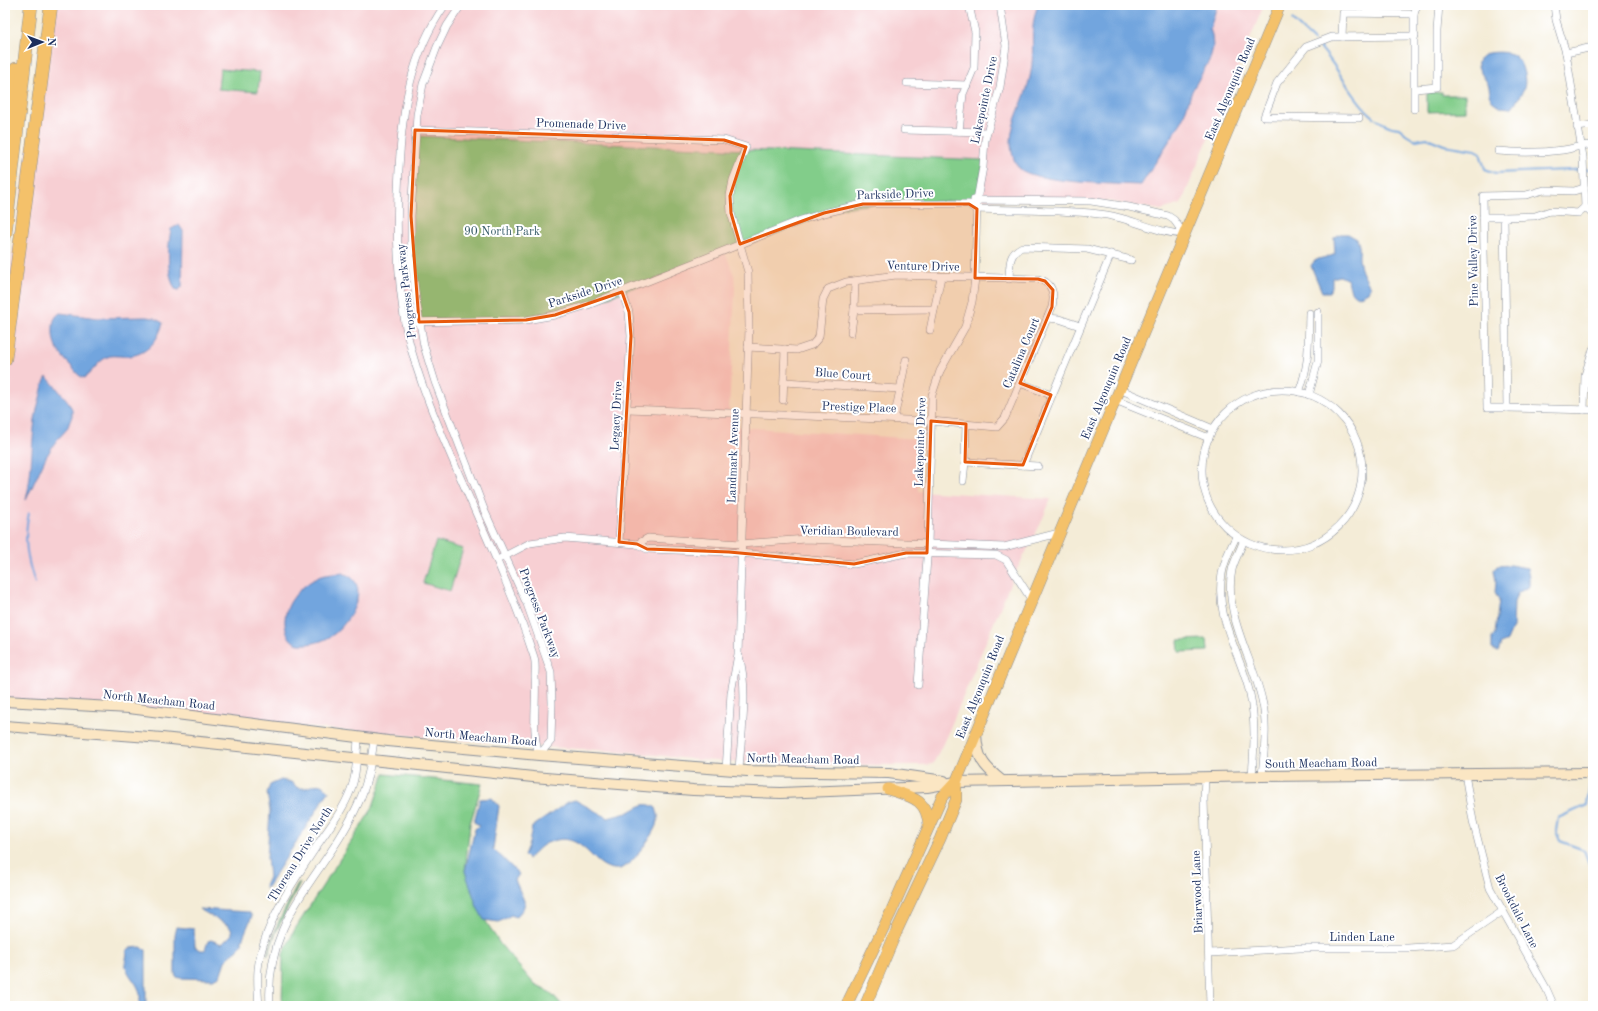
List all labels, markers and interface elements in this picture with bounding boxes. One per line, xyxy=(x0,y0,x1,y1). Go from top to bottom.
north arrow xyxy=(22,22,62,62)
street label: East Algonquin Road xyxy=(1204,36,1258,143)
text: N xyxy=(45,38,56,47)
street label: Lakepointe Drive xyxy=(970,55,1000,145)
street label: Promenade Drive xyxy=(536,117,627,133)
street label: Parkside Drive xyxy=(856,188,934,202)
street label: Pine Valley Drive xyxy=(1467,215,1481,307)
park label: 90 North Park xyxy=(464,226,540,238)
street label: Progress Parkway xyxy=(395,242,419,339)
street label: Venture Drive xyxy=(886,260,960,274)
street label: Parkside Drive xyxy=(547,275,624,311)
street label: Catalina Court xyxy=(1002,316,1042,391)
street label: East Algonquin Road xyxy=(1080,335,1134,442)
street label: Blue Court xyxy=(814,367,871,383)
street label: Legacy Drive xyxy=(609,380,625,451)
street label: Lakepointe Drive xyxy=(913,397,929,487)
street label: Prestige Place xyxy=(821,401,897,415)
street label: Landmark Avenue xyxy=(726,408,742,504)
street label: Veridian Boulevard xyxy=(799,525,899,539)
street label: Progress Parkway xyxy=(516,567,562,661)
street label: East Algonquin Road xyxy=(955,634,1007,741)
street label: North Meacham Road xyxy=(102,689,216,713)
street label: North Meacham Road xyxy=(424,727,538,749)
street label: North Meacham Road xyxy=(746,753,860,767)
street label: South Meacham Road xyxy=(1265,757,1377,771)
street label: Thoreau Drive North xyxy=(267,804,335,904)
street label: Briarwood Lane xyxy=(1191,850,1205,934)
street label: Brookdale Lane xyxy=(1492,872,1540,951)
street label: Linden Lane xyxy=(1329,932,1395,944)

